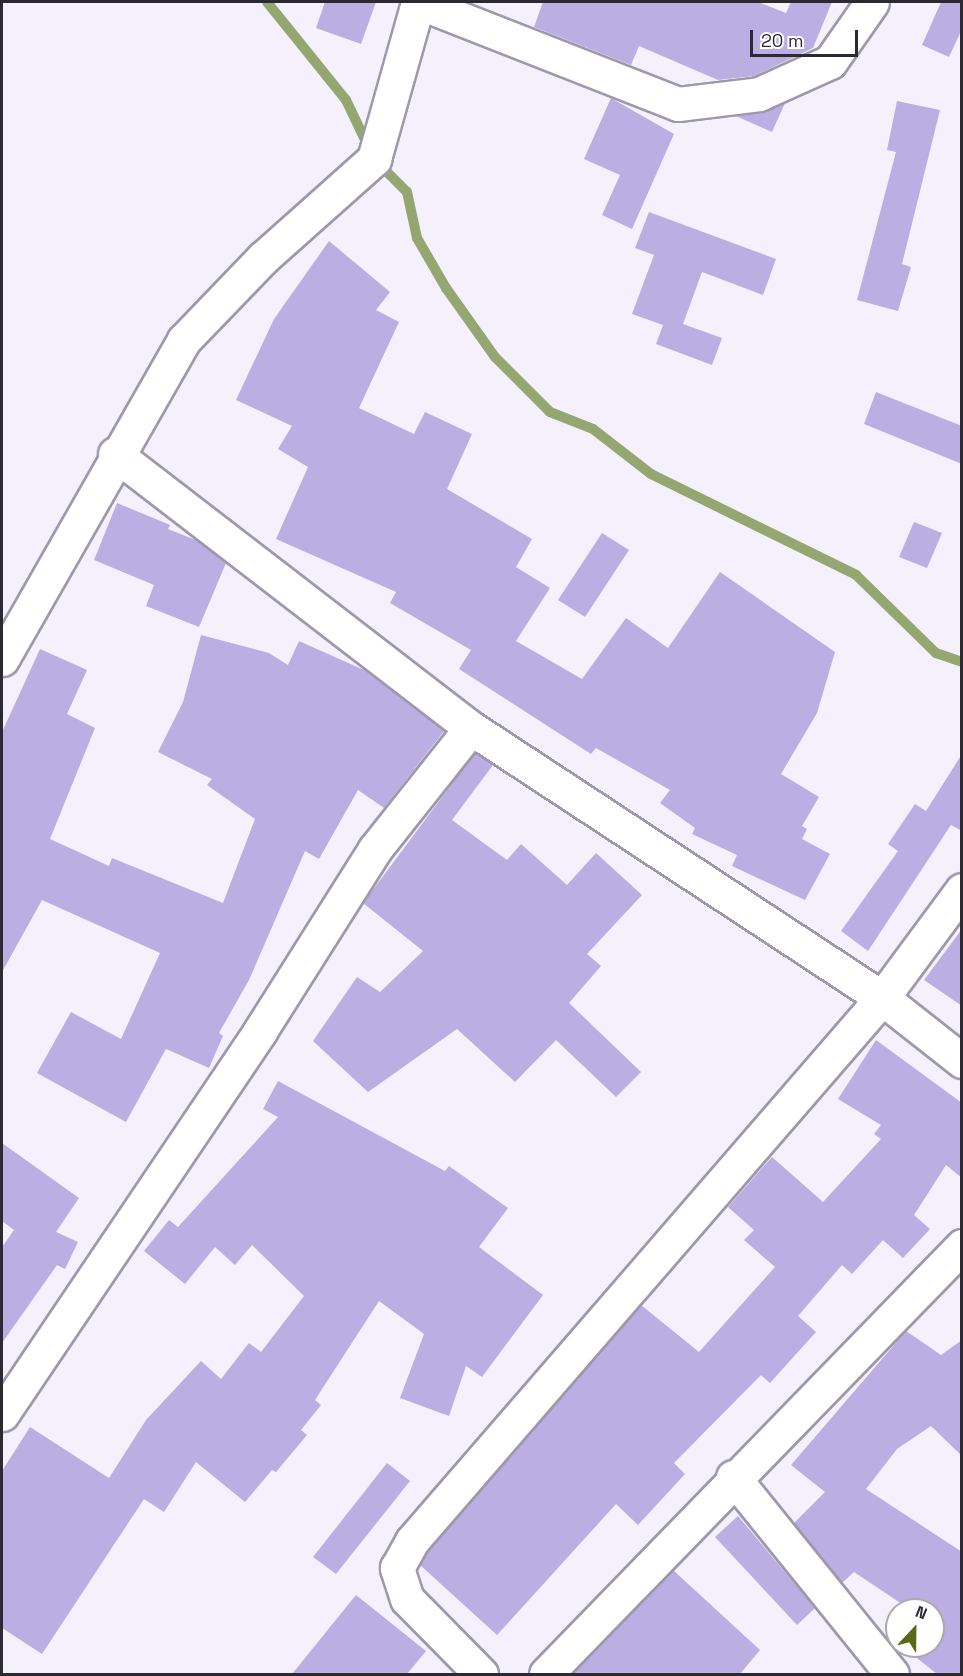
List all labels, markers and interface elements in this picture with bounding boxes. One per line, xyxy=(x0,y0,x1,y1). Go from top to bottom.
scale bar xyxy=(753,18,861,56)
text: 20 m xyxy=(761,29,804,52)
north arrow xyxy=(885,1598,945,1658)
text: N xyxy=(912,1601,930,1624)

